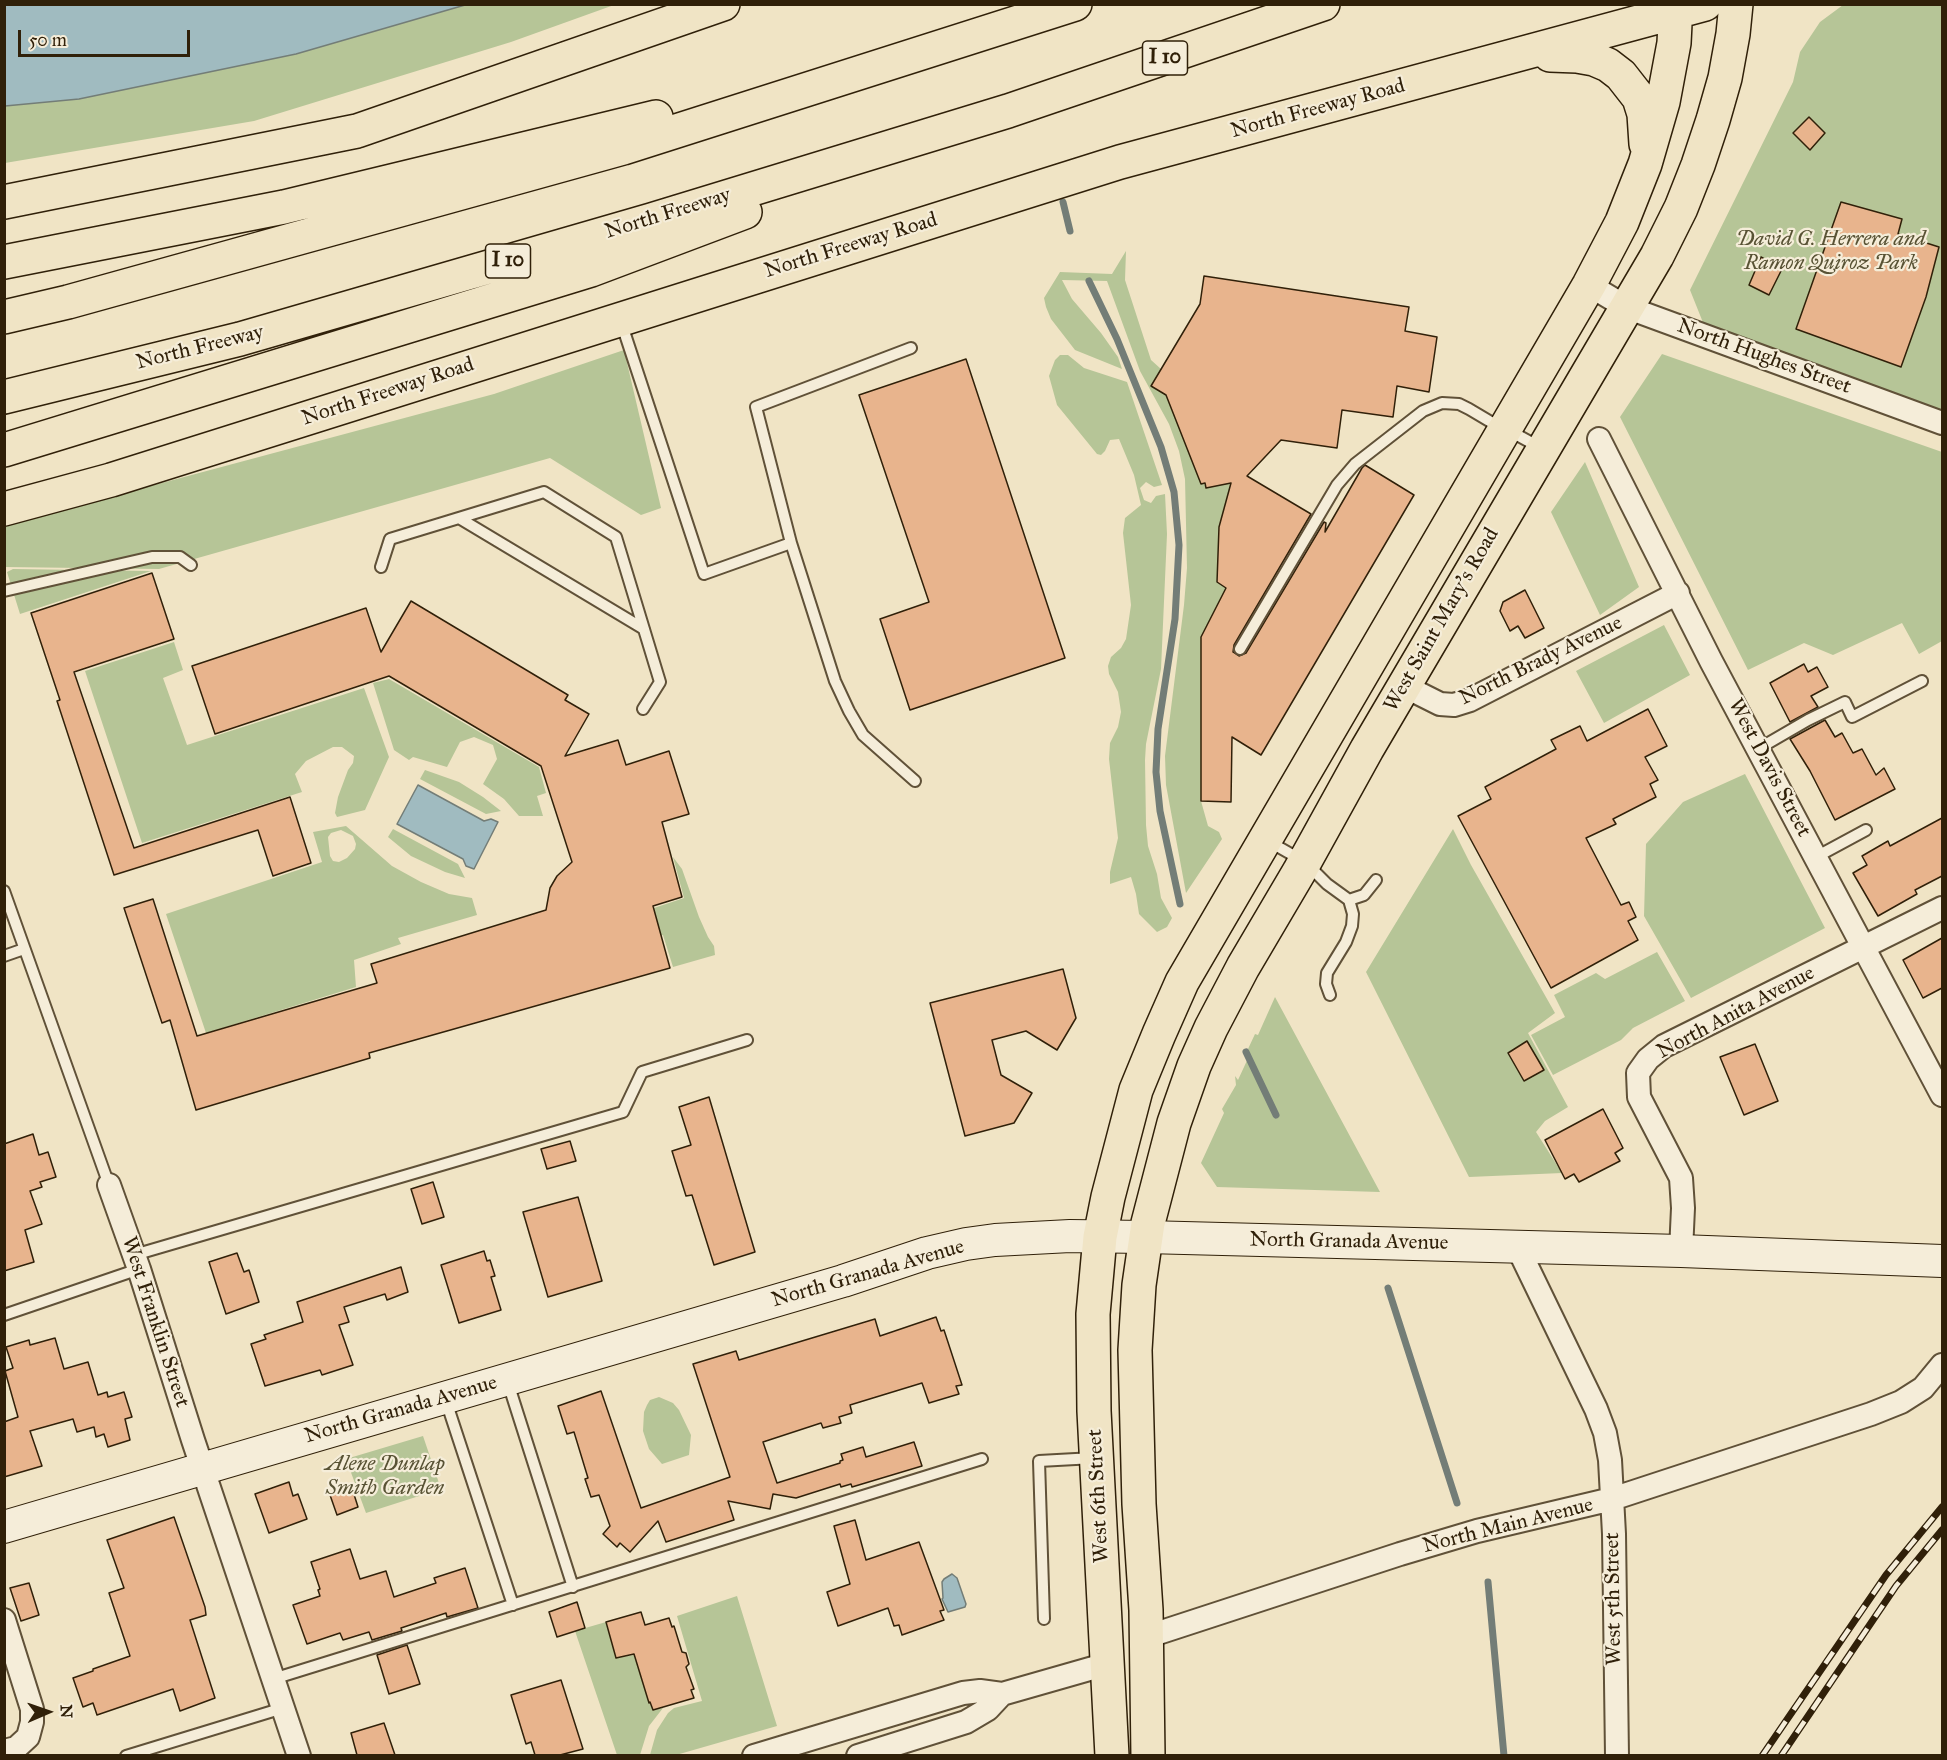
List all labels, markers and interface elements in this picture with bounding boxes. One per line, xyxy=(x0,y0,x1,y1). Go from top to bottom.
scale bar xyxy=(21,18,194,56)
text: 50 m xyxy=(29,29,67,51)
road number: I 10 xyxy=(1142,41,1188,75)
street label: North Freeway Road xyxy=(1228,74,1408,144)
street label: North Freeway xyxy=(602,183,734,245)
street label: North Freeway Road xyxy=(762,208,940,284)
park label: David G. Herrera and Ramon Quiroz Park xyxy=(1736,227,1926,277)
road number: I 10 xyxy=(486,244,530,278)
street label: North Hughes Street xyxy=(1674,314,1854,400)
street label: North Freeway xyxy=(134,320,266,376)
street label: North Freeway Road xyxy=(299,352,477,432)
street label: West Saint Mary's Road xyxy=(1379,524,1505,716)
street label: North Brady Avenue xyxy=(1455,611,1627,711)
street label: West Davis Street xyxy=(1722,695,1816,841)
street label: North Anita Avenue xyxy=(1653,961,1819,1065)
street label: North Granada Avenue xyxy=(1249,1228,1449,1256)
street label: West Franklin Street xyxy=(116,1233,194,1411)
street label: North Granada Avenue xyxy=(769,1234,967,1314)
street label: North Granada Avenue xyxy=(302,1370,500,1450)
street label: West 6th Street xyxy=(1083,1428,1115,1564)
park label: Alene Dunlap Smith Garden xyxy=(325,1452,445,1502)
street label: North Main Avenue xyxy=(1420,1493,1596,1559)
street label: West 5th Street xyxy=(1600,1532,1628,1666)
north arrow xyxy=(18,1682,78,1742)
text: N xyxy=(57,1704,76,1718)

